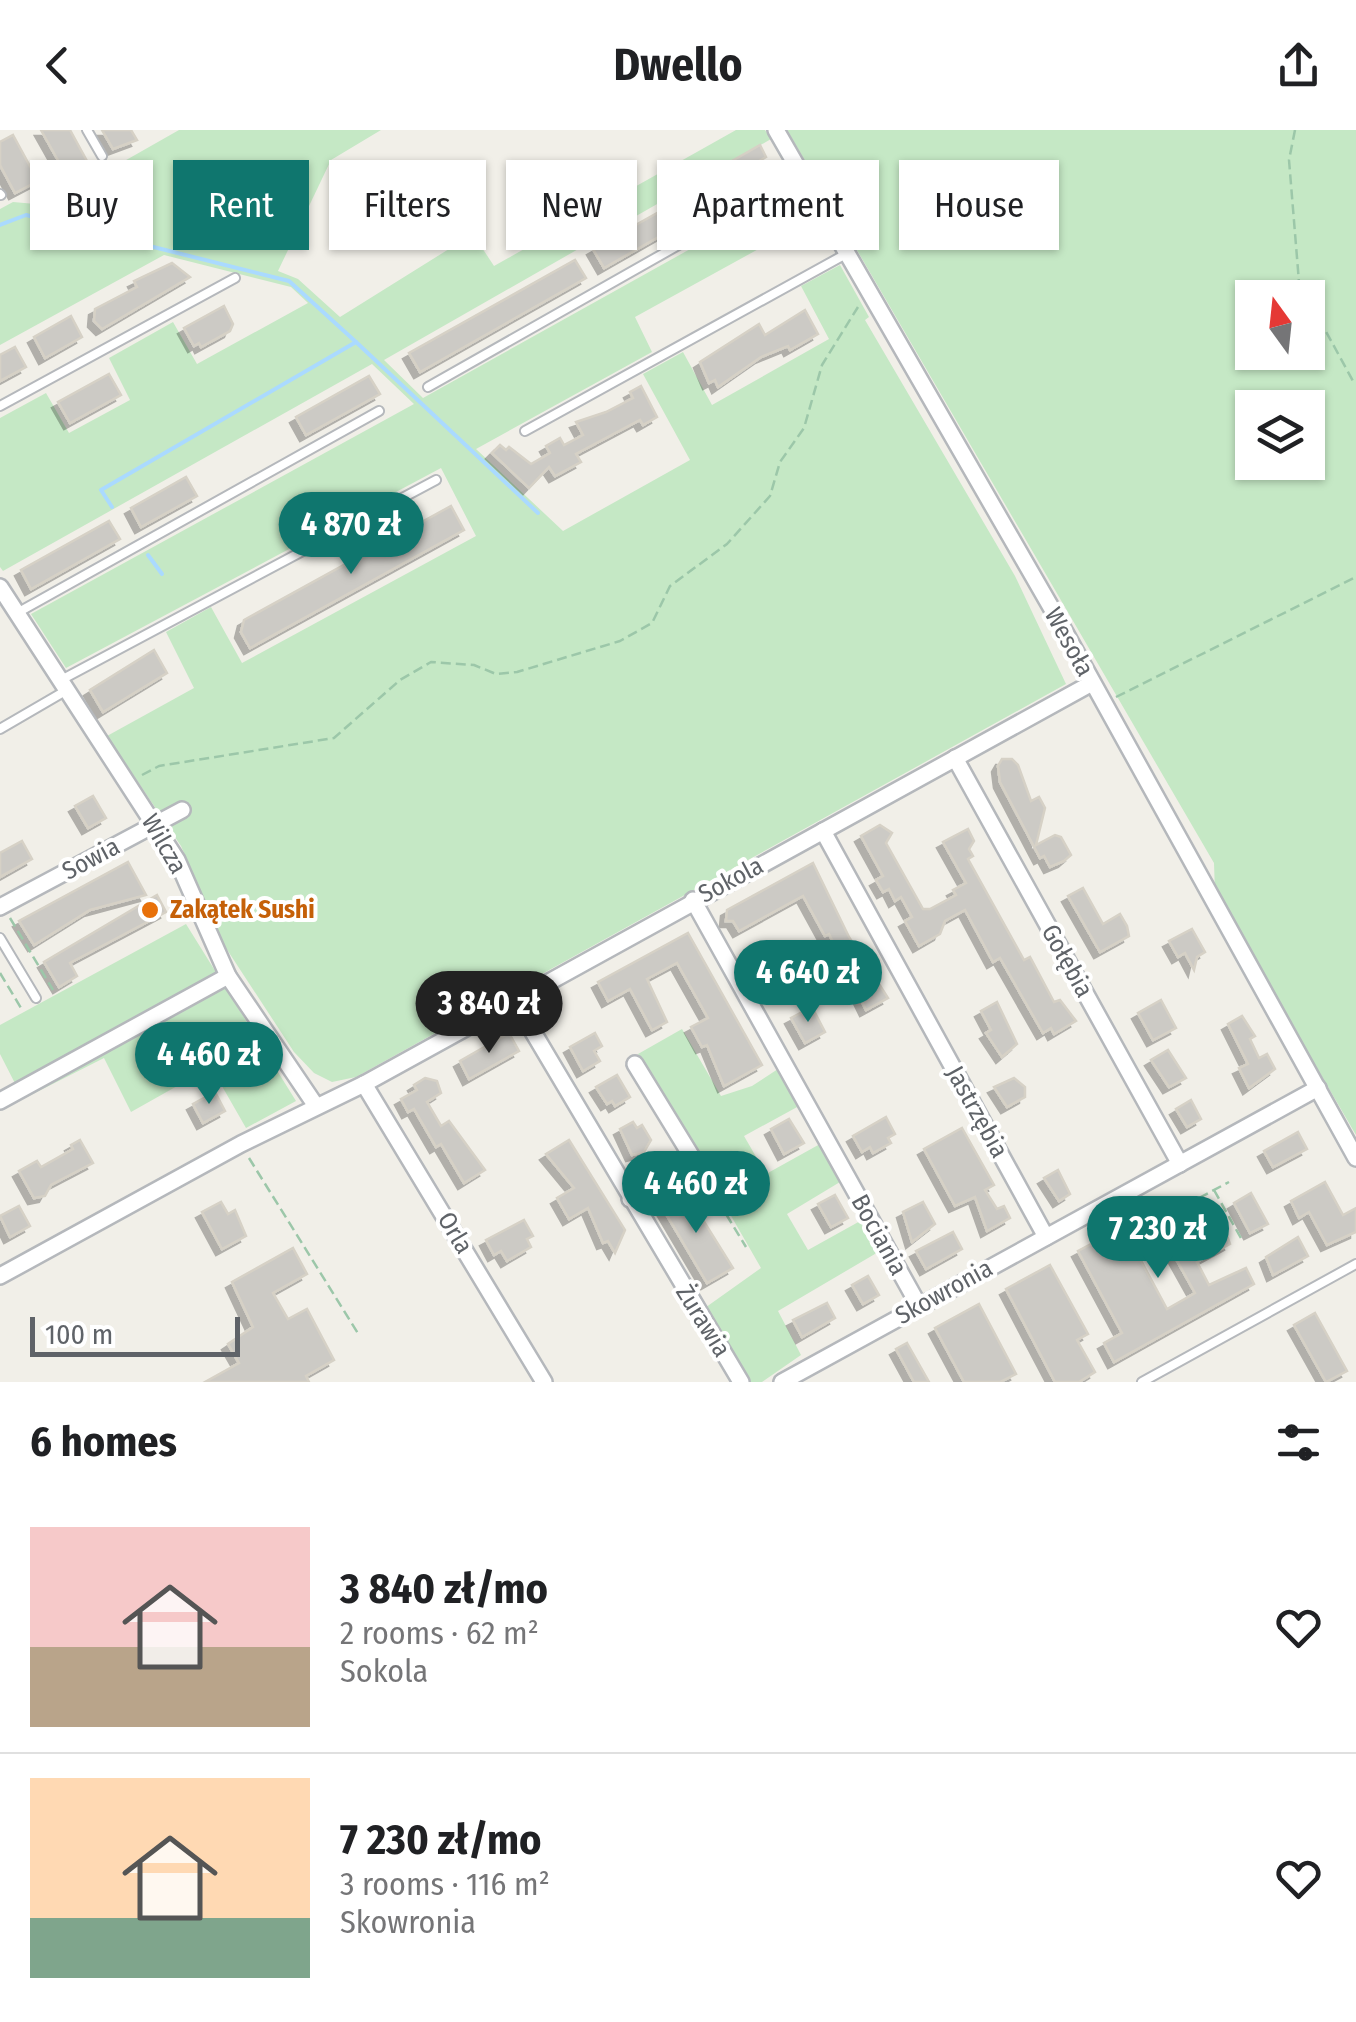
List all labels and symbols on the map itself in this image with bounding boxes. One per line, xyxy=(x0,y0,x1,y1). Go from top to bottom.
north arrow xyxy=(1235,280,1325,370)
pin: 4 870 zł xyxy=(248,492,454,577)
street label: Wesoła xyxy=(1038,602,1100,682)
street label: Wilcza xyxy=(135,809,193,879)
street label: Sowia xyxy=(57,832,125,886)
street label: Sokola xyxy=(694,851,768,909)
place label: Zakątek Sushi xyxy=(170,895,315,925)
marker: Zakątek Sushi xyxy=(139,899,161,921)
street label: Gołębia xyxy=(1035,919,1099,1003)
pin: 4 640 zł xyxy=(705,940,911,1025)
pin: 3 840 zł xyxy=(386,971,592,1056)
pin: 4 460 zł xyxy=(106,1022,312,1107)
street label: Jastrzębia xyxy=(940,1061,1014,1163)
pin: 4 460 zł xyxy=(593,1151,799,1236)
street label: Bociania xyxy=(845,1189,913,1281)
pin: 7 230 zł xyxy=(1055,1196,1261,1281)
street label: Orla xyxy=(431,1207,479,1259)
street label: Skowronia xyxy=(890,1253,998,1331)
street label: Żurawia xyxy=(669,1279,738,1363)
scale bar xyxy=(30,1312,240,1356)

